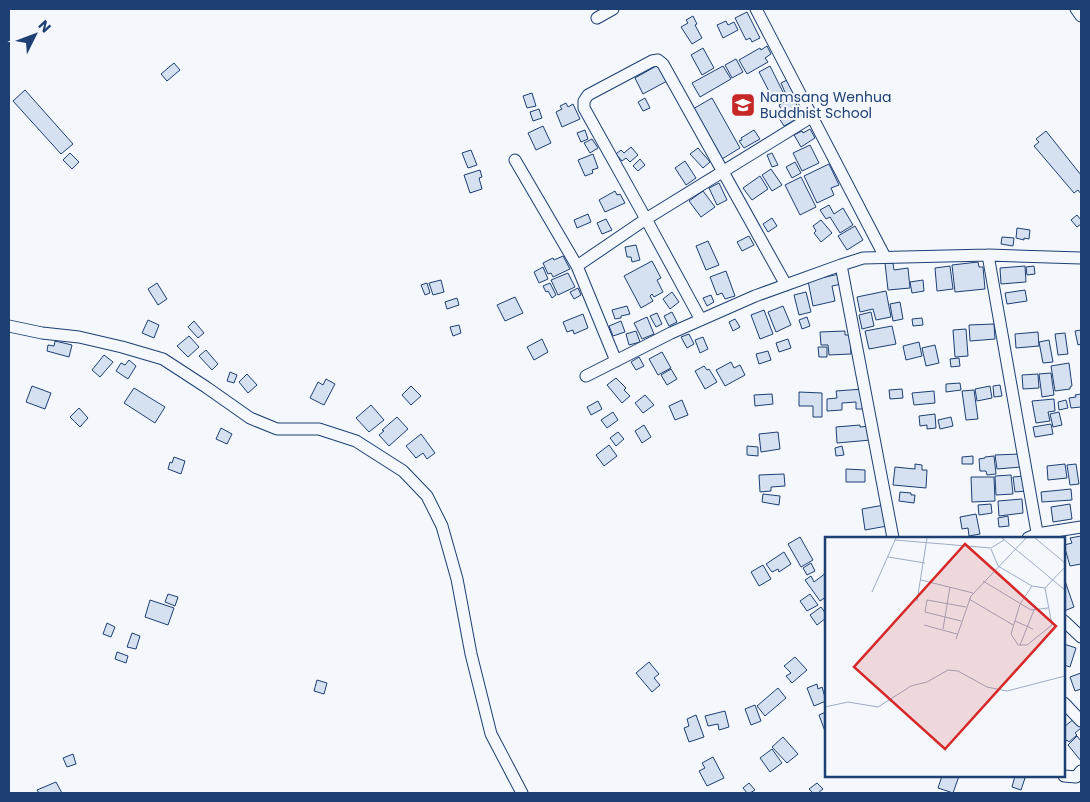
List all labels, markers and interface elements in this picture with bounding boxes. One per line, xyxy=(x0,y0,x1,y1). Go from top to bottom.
north arrow xyxy=(10,10,60,60)
text: N xyxy=(34,16,56,37)
place label: Namsang Wenhua Buddhist School xyxy=(760,87,891,123)
school or university icon: Namsang Wenhua Buddhist School xyxy=(730,92,756,118)
inset map xyxy=(825,537,1065,777)

